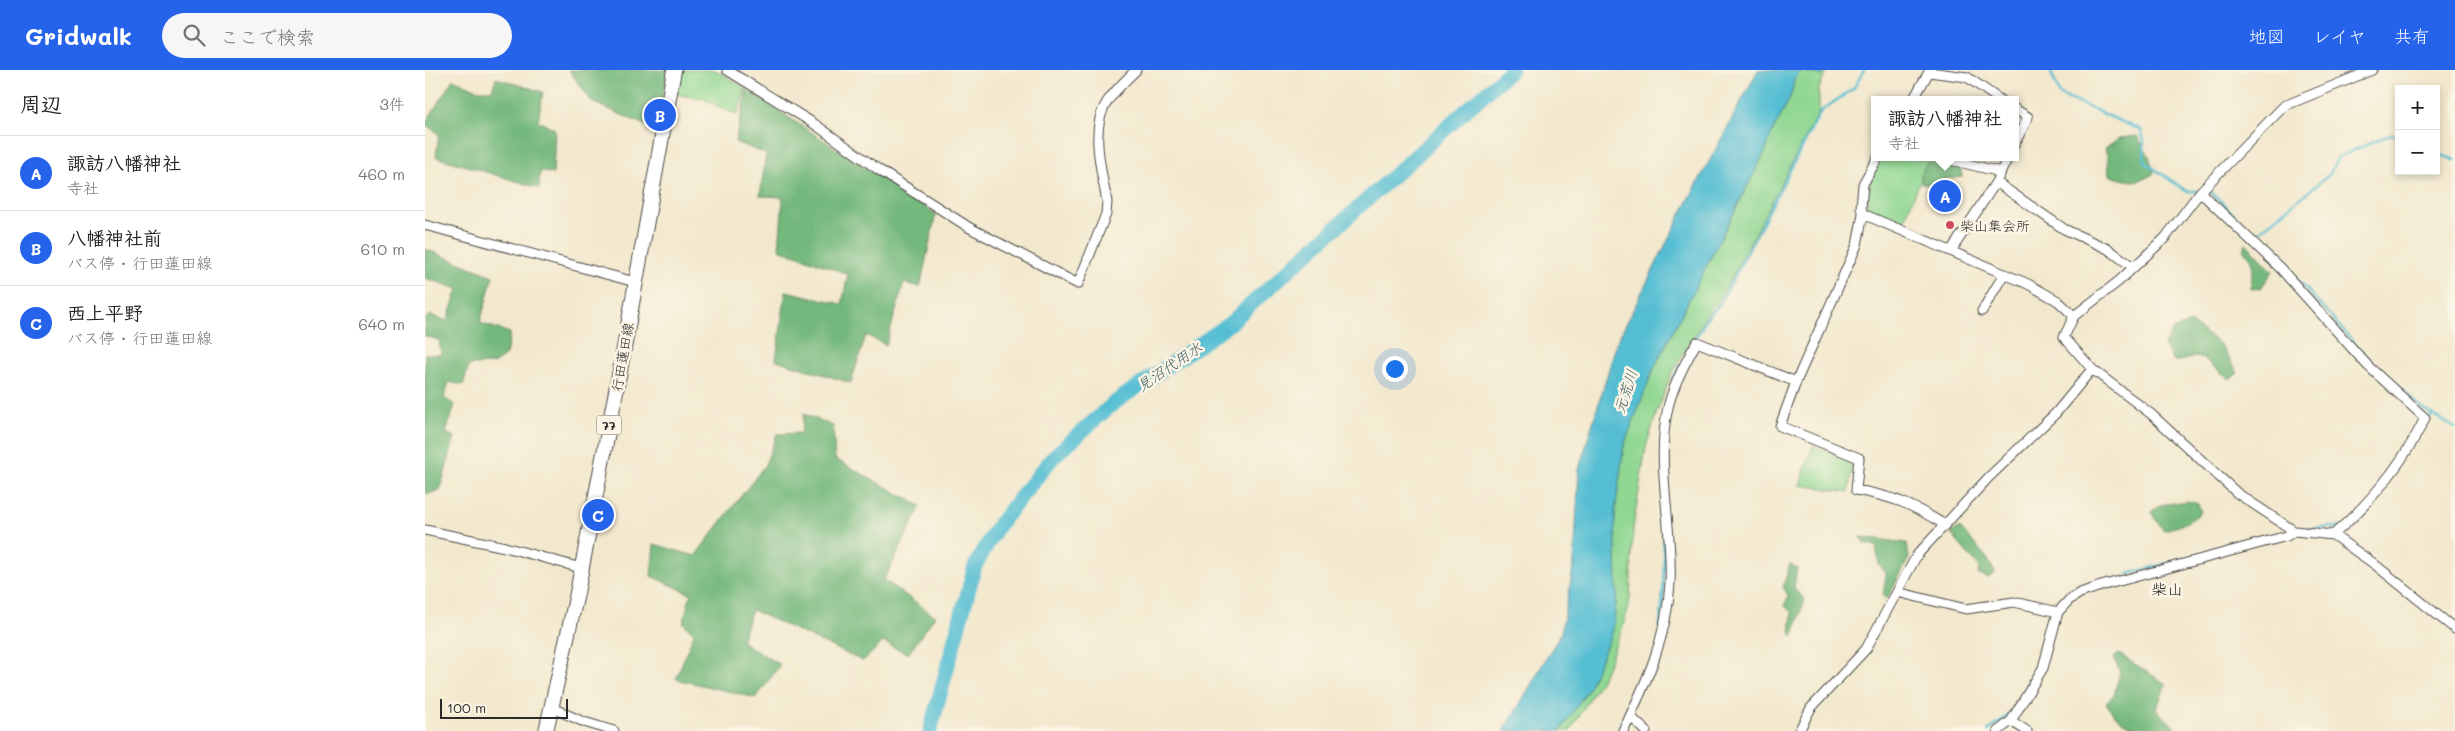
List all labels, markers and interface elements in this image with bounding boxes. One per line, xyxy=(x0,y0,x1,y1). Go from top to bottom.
search box xyxy=(162,13,512,58)
text: Gridwalk xyxy=(25,20,132,51)
icon: search xyxy=(180,21,208,49)
text: ここで検索 xyxy=(220,24,315,49)
text: 地図 xyxy=(2249,24,2285,48)
text: レイヤ xyxy=(2313,24,2366,48)
text: 共有 xyxy=(2394,24,2430,48)
map controls xyxy=(2395,85,2440,175)
button: + xyxy=(2395,85,2440,130)
text: 周辺 xyxy=(20,90,62,117)
text: 3件 xyxy=(380,93,405,114)
pin: B xyxy=(644,96,676,134)
popup xyxy=(1871,96,2019,161)
text: 諏訪八幡神社 xyxy=(1888,105,2002,130)
button: − xyxy=(2395,130,2440,175)
text: 寺社 xyxy=(1888,132,1920,153)
text: 諏訪八幡神社 xyxy=(67,150,181,175)
text: A xyxy=(30,163,42,184)
text: 460 m xyxy=(358,163,405,184)
text: 寺社 xyxy=(67,177,99,198)
pin: A xyxy=(1929,177,1961,215)
place label: 柴山集会所 xyxy=(1960,216,2030,235)
marker: 柴山集会所 xyxy=(1944,219,1956,231)
text: 八幡神社前 xyxy=(67,225,162,250)
text: B xyxy=(31,238,41,259)
text: 610 m xyxy=(360,238,405,259)
text: バス停 · 行田蓮田線 xyxy=(67,252,212,273)
text: 西上平野 xyxy=(67,300,143,325)
text: C xyxy=(30,313,42,334)
text: 640 m xyxy=(358,313,405,334)
street label: 行田蓮田線 xyxy=(607,321,637,393)
text: バス停 · 行田蓮田線 xyxy=(67,327,212,348)
water label: 見沼代用水 xyxy=(1132,337,1206,395)
your location xyxy=(1382,356,1408,382)
water label: 元荒川 xyxy=(1609,367,1641,415)
road number: 77 xyxy=(597,416,621,434)
pin: C xyxy=(582,496,614,534)
district label: 柴山 xyxy=(2151,578,2183,599)
scale bar xyxy=(440,696,567,719)
text: 100 m xyxy=(447,698,486,717)

